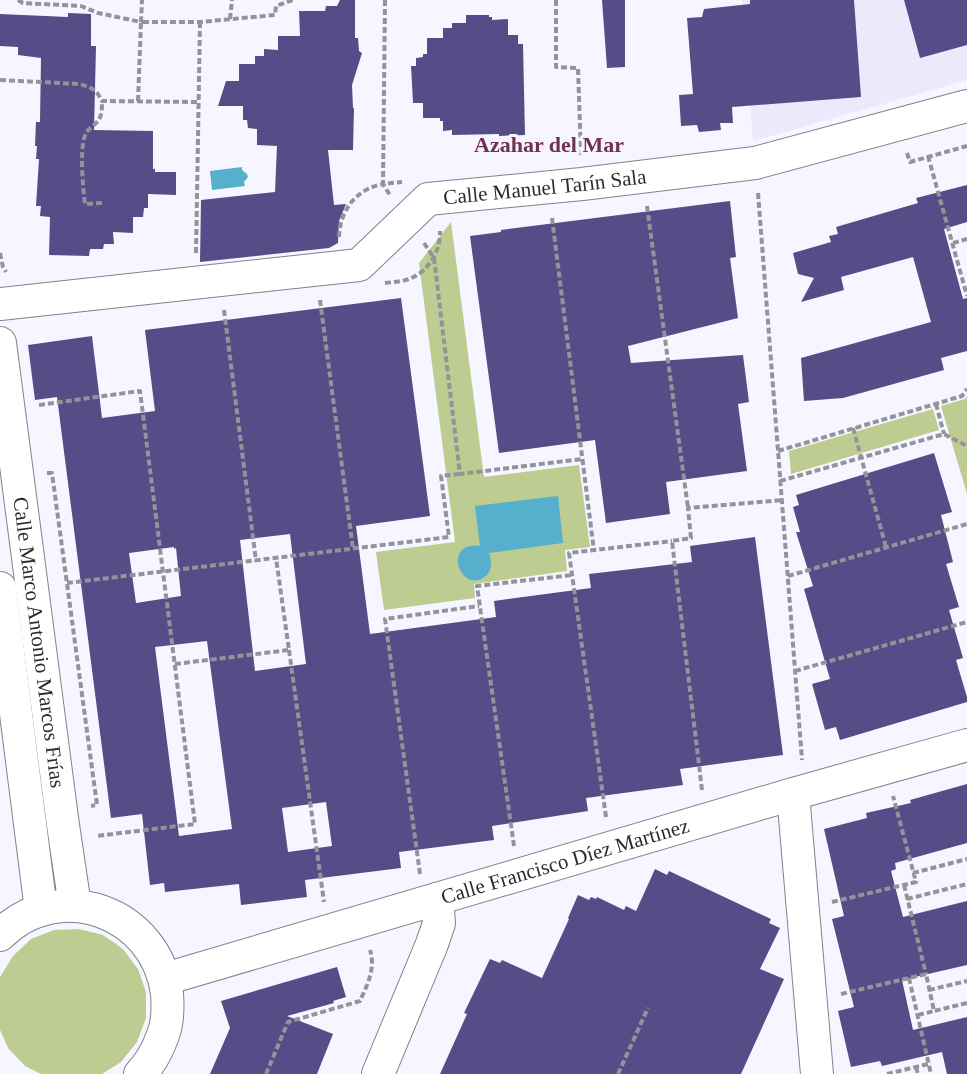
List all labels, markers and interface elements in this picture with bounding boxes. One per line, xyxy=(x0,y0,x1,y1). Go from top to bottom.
district label: Azahar del Mar xyxy=(474,132,624,157)
street label: Calle Manuel Tarín Sala xyxy=(442,164,648,209)
street label: Calle Marco Antonio Marcos Frías xyxy=(8,496,70,789)
street label: Calle Francisco Díez Martínez xyxy=(438,813,692,909)

